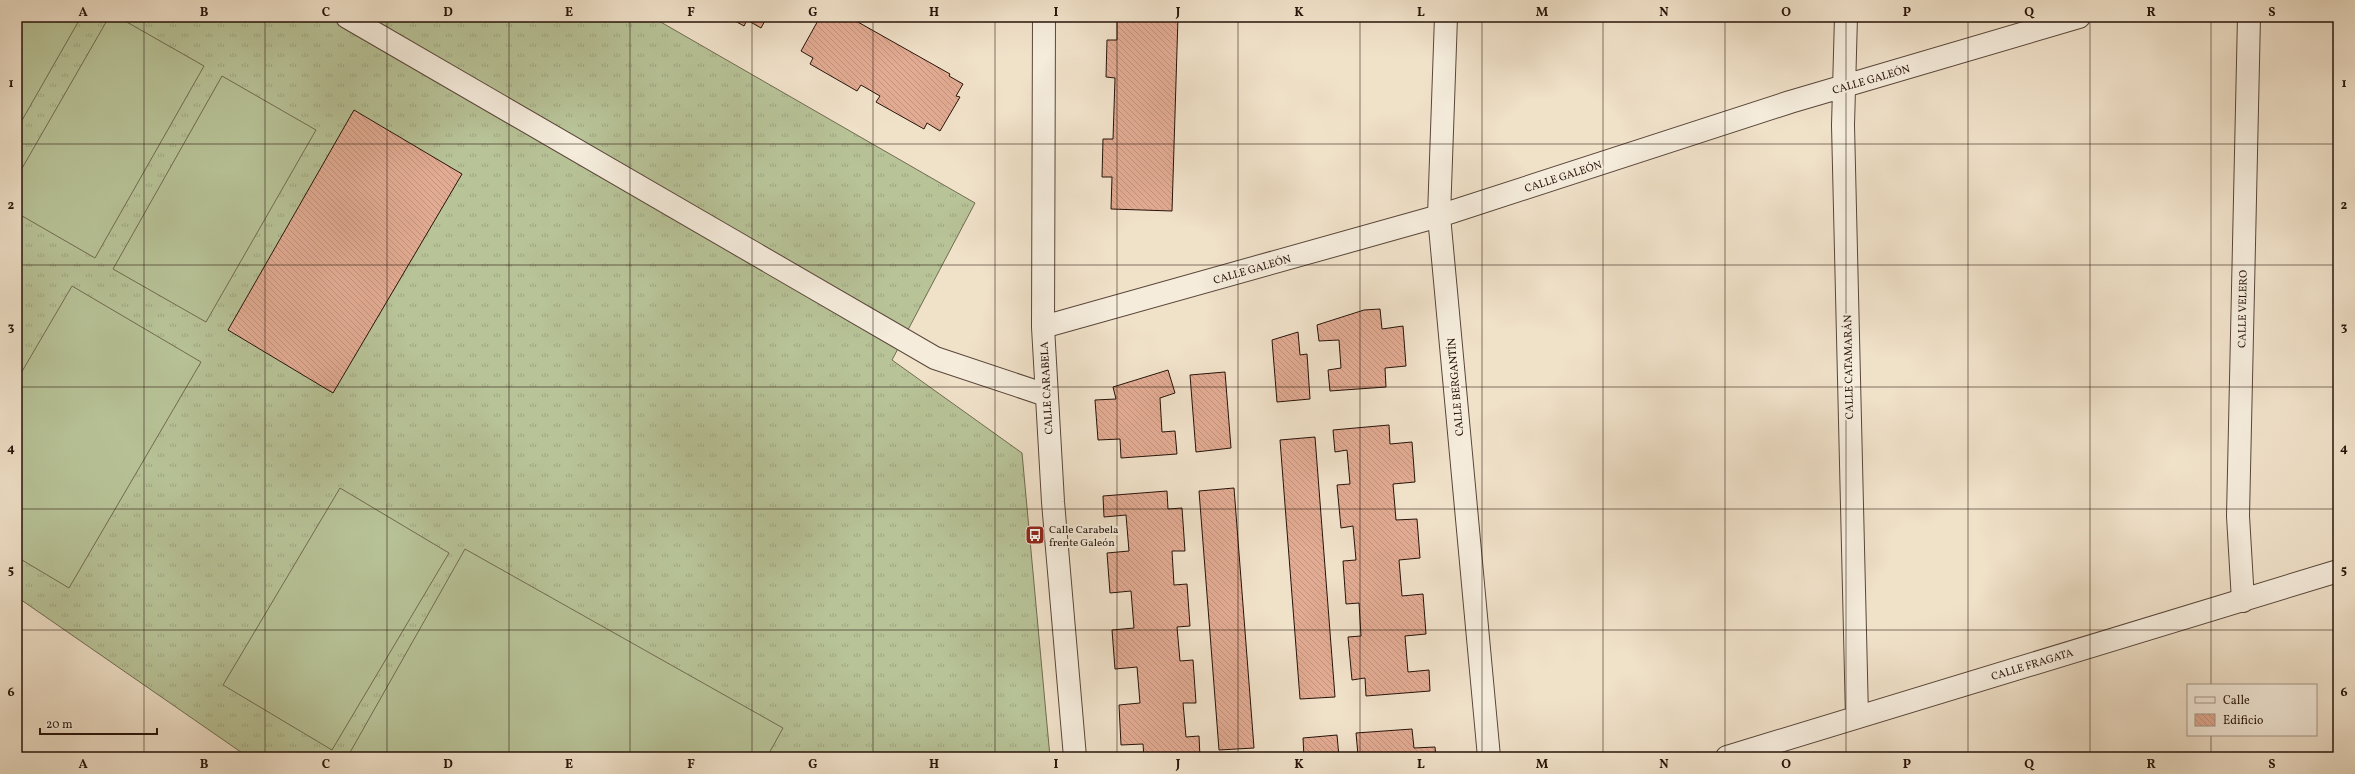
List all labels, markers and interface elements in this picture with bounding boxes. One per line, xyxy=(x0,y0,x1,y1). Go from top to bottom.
text: A xyxy=(78,4,88,22)
text: B xyxy=(200,4,209,22)
text: C xyxy=(322,4,330,22)
text: D xyxy=(443,4,453,22)
text: E xyxy=(565,4,573,22)
text: F xyxy=(687,4,695,22)
text: G xyxy=(808,4,818,22)
text: H xyxy=(929,4,939,22)
text: I xyxy=(1054,4,1059,22)
text: J xyxy=(1175,4,1181,22)
text: K xyxy=(1294,4,1304,22)
text: L xyxy=(1417,4,1425,22)
text: M xyxy=(1536,4,1549,22)
text: N xyxy=(1659,4,1669,22)
text: O xyxy=(1781,4,1791,22)
text: P xyxy=(1903,4,1911,22)
text: Q xyxy=(2024,4,2035,22)
text: R xyxy=(2146,4,2156,22)
text: S xyxy=(2268,4,2276,22)
street label: CALLE GALEÓN xyxy=(1831,62,1912,99)
text: 1 xyxy=(8,75,14,93)
text: 1 xyxy=(2341,75,2347,93)
street label: CALLE GALEÓN xyxy=(1523,158,1604,197)
text: 2 xyxy=(8,197,15,215)
text: 2 xyxy=(2341,197,2348,215)
street label: CALLE GALEÓN xyxy=(1212,252,1293,289)
street label: CALLE VELERO xyxy=(2235,270,2252,348)
street label: CALLE CATAMARÁN xyxy=(1841,315,1858,419)
text: 3 xyxy=(8,319,15,337)
text: 3 xyxy=(2341,319,2348,337)
street label: CALLE BERGANTÍN xyxy=(1445,337,1468,437)
street label: CALLE CARABELA xyxy=(1038,341,1057,435)
text: 4 xyxy=(7,440,15,458)
text: 4 xyxy=(2340,440,2348,458)
place label: Calle Carabela frente Galeón xyxy=(1049,523,1119,551)
bus stop icon: Calle Carabela frente Galeón xyxy=(1024,524,1046,546)
text: 5 xyxy=(8,562,14,580)
text: 5 xyxy=(2341,562,2347,580)
street label: CALLE FRAGATA xyxy=(1990,646,2076,685)
text: 6 xyxy=(7,684,15,702)
legend xyxy=(2187,684,2317,736)
text: 6 xyxy=(2340,684,2348,702)
text: Calle xyxy=(2223,693,2250,709)
scale bar xyxy=(40,710,157,736)
text: Edificio xyxy=(2223,713,2263,729)
text: 20 m xyxy=(46,717,73,733)
text: A xyxy=(78,756,88,774)
text: B xyxy=(200,756,209,774)
text: C xyxy=(322,756,330,774)
text: D xyxy=(443,756,453,774)
text: E xyxy=(565,756,573,774)
text: F xyxy=(687,756,695,774)
text: G xyxy=(808,756,818,774)
text: H xyxy=(929,756,939,774)
text: I xyxy=(1054,756,1059,774)
text: J xyxy=(1175,756,1181,774)
text: K xyxy=(1294,756,1304,774)
text: L xyxy=(1417,756,1425,774)
text: M xyxy=(1536,756,1549,774)
text: N xyxy=(1659,756,1669,774)
text: O xyxy=(1781,756,1791,774)
text: P xyxy=(1903,756,1911,774)
text: Q xyxy=(2024,756,2035,774)
text: R xyxy=(2146,756,2156,774)
text: S xyxy=(2268,756,2276,774)

